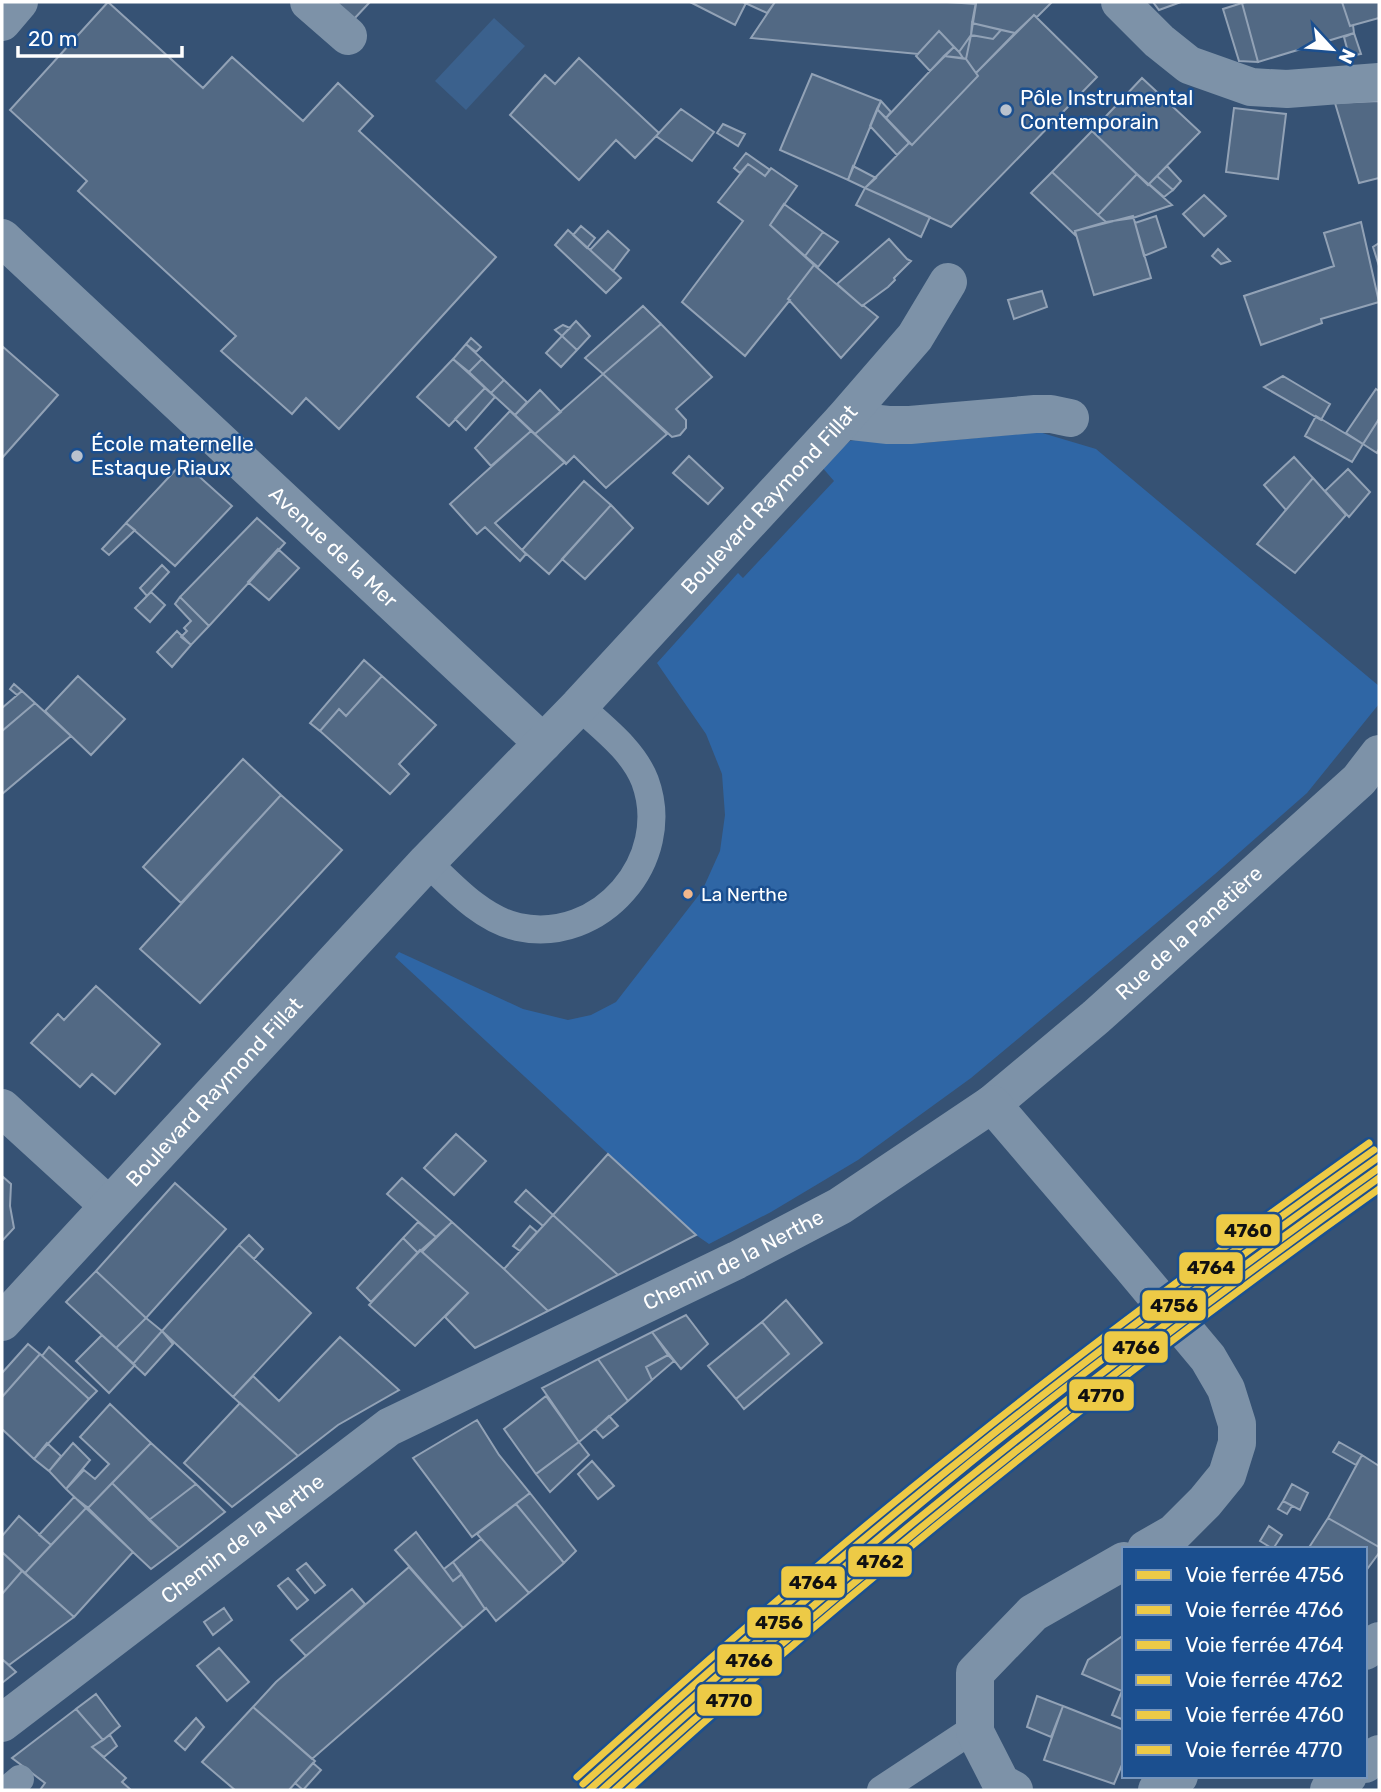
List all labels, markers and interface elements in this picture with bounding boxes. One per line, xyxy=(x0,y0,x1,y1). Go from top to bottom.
scale bar xyxy=(18,14,182,58)
north arrow xyxy=(1297,14,1367,84)
text: 20 m xyxy=(28,26,77,51)
text: N xyxy=(1333,45,1360,67)
place label: Pôle Instrumental Contemporain xyxy=(1020,85,1193,134)
marker: Pôle Instrumental Contemporain xyxy=(998,102,1014,118)
street label: Boulevard Raymond Fillat xyxy=(676,399,863,599)
place label: École maternelle Estaque Riaux xyxy=(91,431,254,480)
marker: École maternelle Estaque Riaux xyxy=(69,448,85,464)
street label: Avenue de la Mer xyxy=(264,481,403,613)
street label: Rue de la Panetière xyxy=(1110,860,1267,1005)
place label: La Nerthe xyxy=(701,883,788,906)
marker: La Nerthe xyxy=(681,887,695,901)
street label: Boulevard Raymond Fillat xyxy=(120,992,308,1192)
street label: Chemin de la Nerthe xyxy=(639,1204,828,1315)
line badge: 4760 xyxy=(1215,1213,1281,1247)
text: 4760 xyxy=(1224,1219,1272,1242)
line badge: 4764 xyxy=(1178,1251,1244,1285)
text: 4764 xyxy=(1187,1256,1235,1279)
line badge: 4756 xyxy=(1141,1289,1207,1322)
text: 4756 xyxy=(1150,1294,1198,1317)
line badge: 4766 xyxy=(1103,1330,1169,1364)
text: 4766 xyxy=(1112,1336,1160,1359)
line badge: 4770 xyxy=(1068,1378,1135,1412)
text: 4770 xyxy=(1077,1384,1125,1407)
street label: Chemin de la Nerthe xyxy=(156,1468,329,1609)
line badge: 4762 xyxy=(847,1545,913,1578)
legend xyxy=(1122,1547,1367,1778)
text: 4762 xyxy=(856,1550,904,1573)
text: Voie ferrée 4756 xyxy=(1185,1562,1344,1587)
line badge: 4764 xyxy=(780,1565,846,1599)
text: 4764 xyxy=(789,1571,837,1594)
text: Voie ferrée 4766 xyxy=(1185,1597,1343,1622)
line badge: 4756 xyxy=(746,1606,812,1639)
text: 4756 xyxy=(755,1611,803,1634)
text: Voie ferrée 4764 xyxy=(1185,1632,1344,1657)
line badge: 4766 xyxy=(716,1643,783,1677)
text: 4766 xyxy=(725,1649,773,1672)
text: Voie ferrée 4762 xyxy=(1185,1667,1343,1692)
line badge: 4770 xyxy=(696,1683,763,1717)
text: 4770 xyxy=(705,1689,753,1712)
text: Voie ferrée 4760 xyxy=(1185,1702,1344,1727)
text: Voie ferrée 4770 xyxy=(1185,1737,1343,1762)

